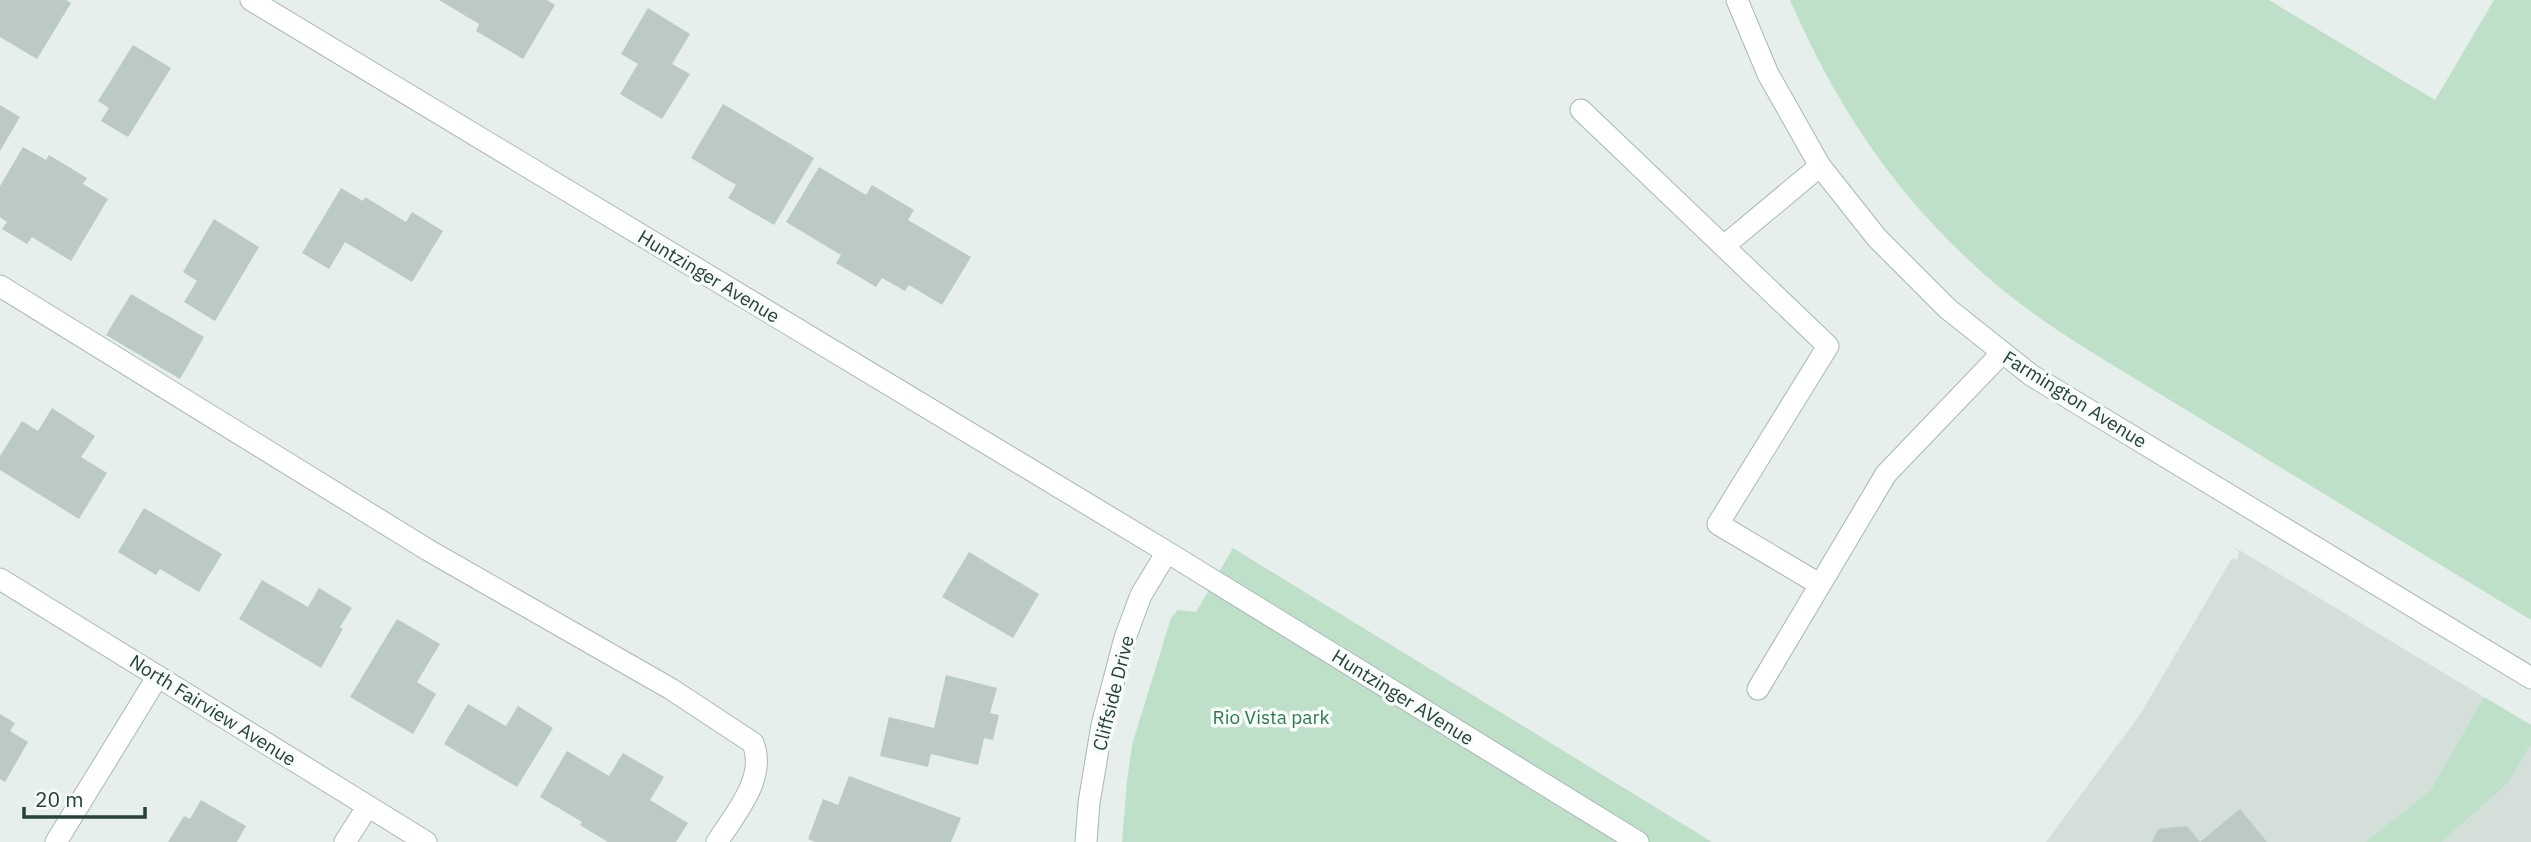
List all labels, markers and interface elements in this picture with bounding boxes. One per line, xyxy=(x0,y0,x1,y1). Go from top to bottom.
street label: Huntzinger Avenue xyxy=(634,224,784,328)
street label: Farmington Avenue xyxy=(1999,345,2151,453)
street label: Cliffside Drive xyxy=(1087,633,1139,753)
street label: Huntzinger AVenue xyxy=(1328,644,1478,750)
street label: North Fairview Avenue xyxy=(125,649,301,771)
park label: Rio Vista park xyxy=(1213,705,1329,729)
scale bar xyxy=(24,776,145,820)
text: 20 m xyxy=(35,785,84,813)

